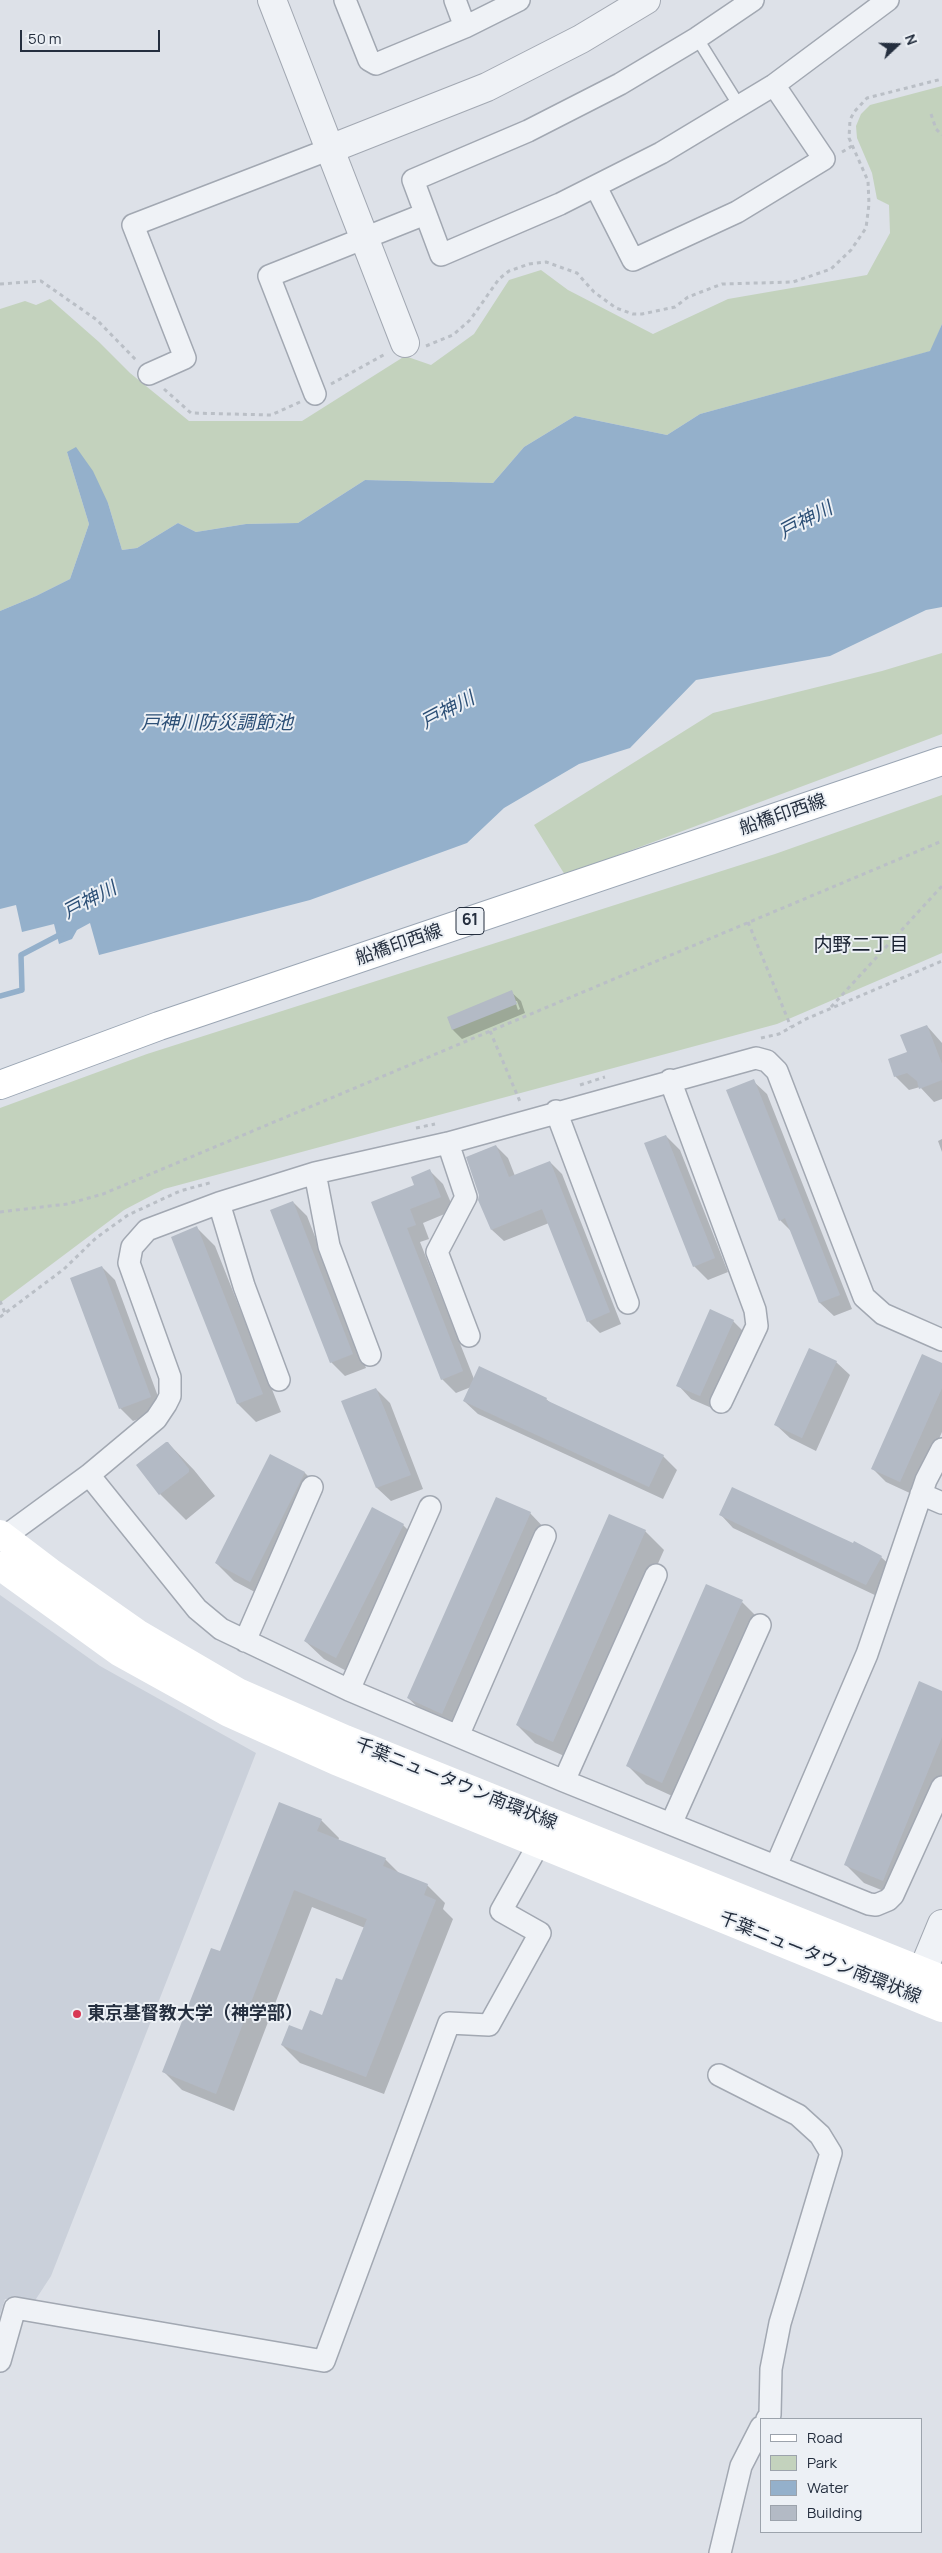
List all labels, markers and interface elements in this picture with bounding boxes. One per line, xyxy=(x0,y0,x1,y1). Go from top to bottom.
scale bar xyxy=(22,20,162,52)
north arrow xyxy=(872,20,922,70)
text: 50 m xyxy=(28,28,62,49)
text: N xyxy=(901,31,922,48)
water label: 戸神川 xyxy=(775,498,837,544)
water label: 戸神川 xyxy=(417,688,479,734)
water label: 戸神川防災調節池 xyxy=(141,713,293,735)
street label: 船橋印西線 xyxy=(737,790,829,840)
water label: 戸神川 xyxy=(59,878,121,924)
road number: 61 xyxy=(456,908,484,934)
street label: 船橋印西線 xyxy=(353,920,445,970)
district label: 内野二丁目 xyxy=(814,935,908,957)
street label: 千葉ニュータウン南環状線 xyxy=(352,1734,560,1834)
street label: 千葉ニュータウン南環状線 xyxy=(716,1908,924,2008)
place label: 東京基督教大学（神学部） xyxy=(87,2003,303,2025)
marker: 東京基督教大学（神学部） xyxy=(71,2008,83,2020)
legend xyxy=(760,2418,922,2533)
text: Road xyxy=(807,2427,843,2448)
text: Park xyxy=(807,2452,837,2473)
text: Water xyxy=(807,2477,849,2498)
text: Building xyxy=(807,2502,862,2523)

